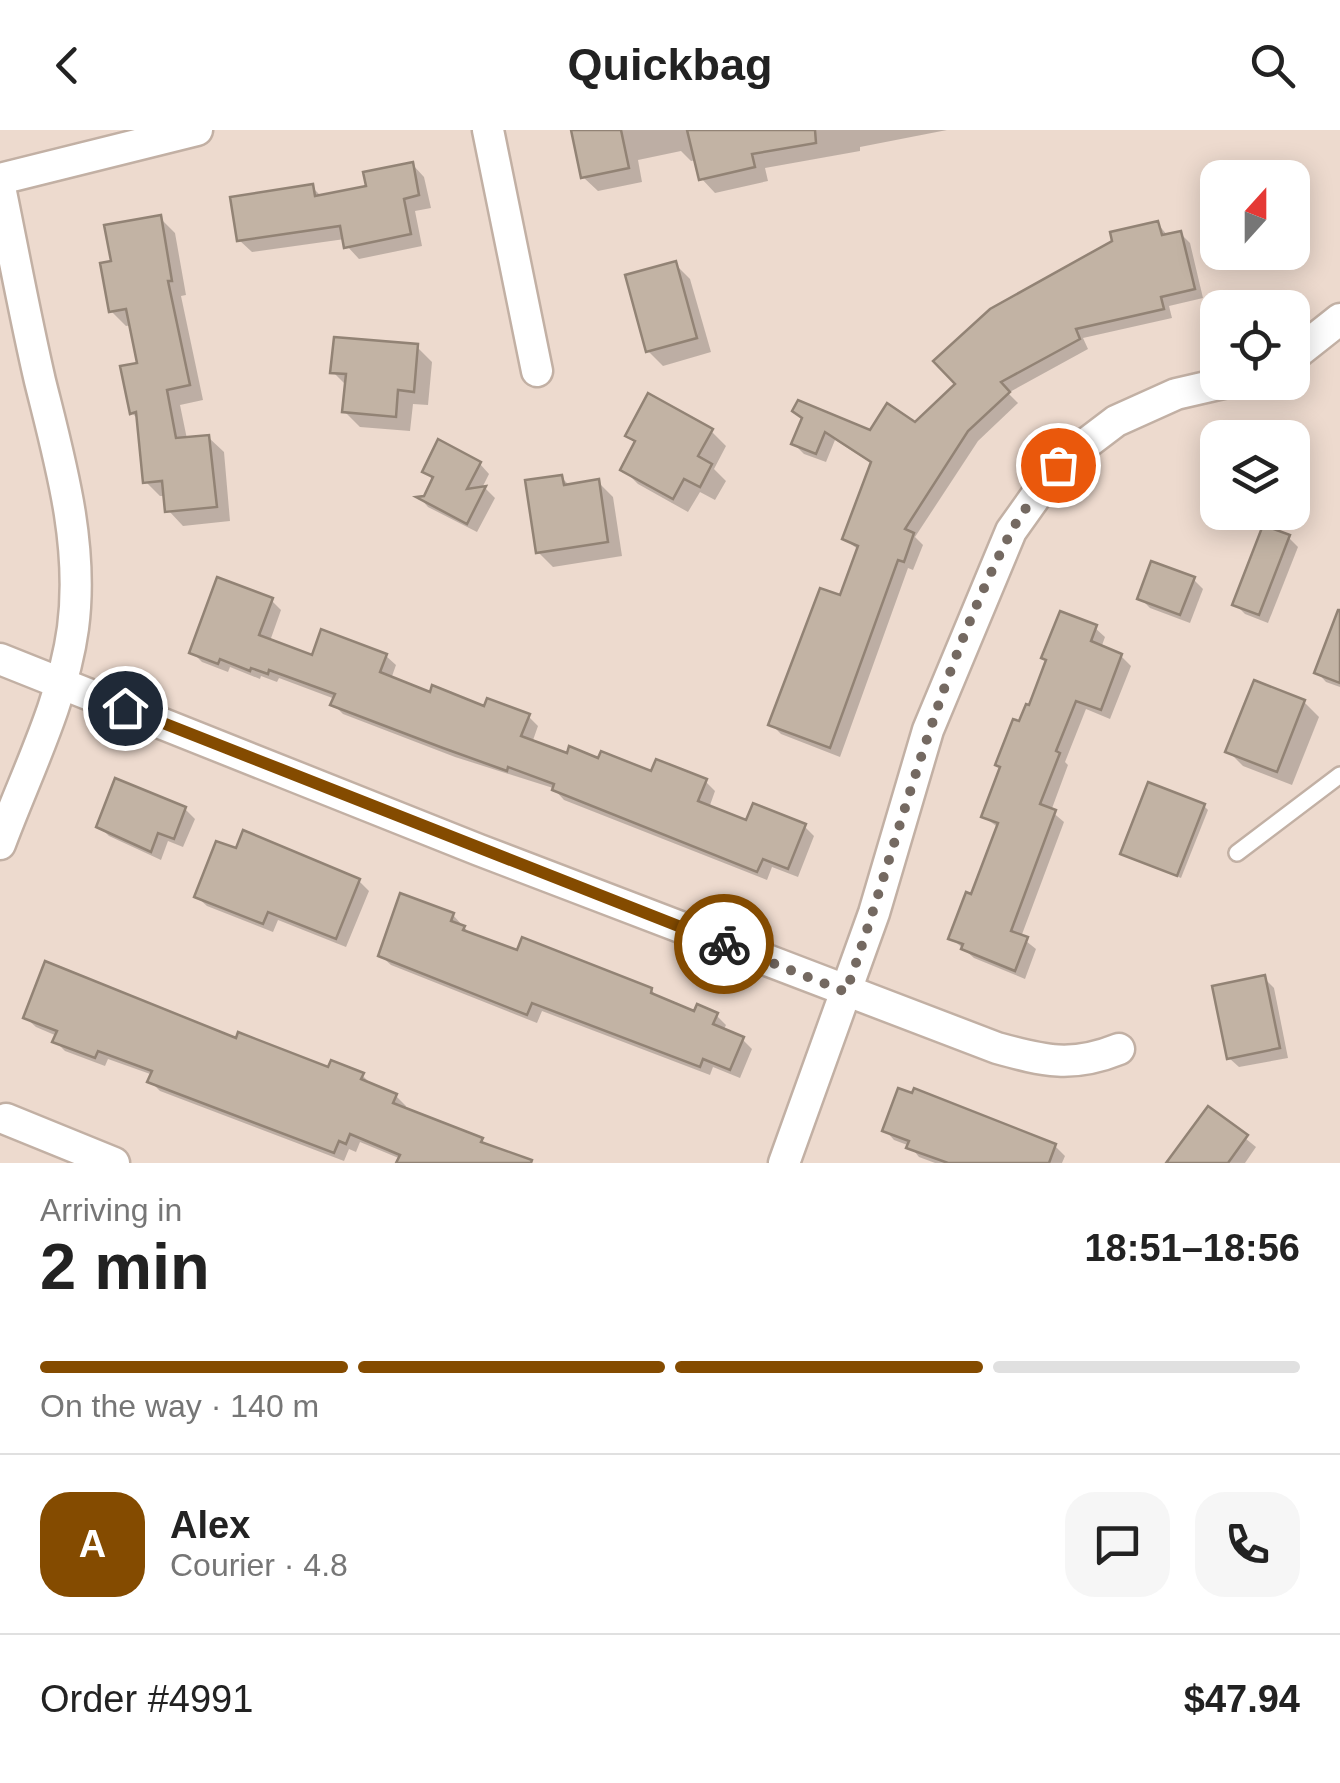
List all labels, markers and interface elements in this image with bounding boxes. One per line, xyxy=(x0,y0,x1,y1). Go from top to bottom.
icon: back xyxy=(40,38,95,93)
icon: search xyxy=(1245,38,1300,93)
text: Quickbag xyxy=(567,39,773,90)
north arrow xyxy=(1200,160,1310,270)
map controls xyxy=(1200,160,1310,530)
button: locate xyxy=(1200,290,1310,400)
button: layers xyxy=(1200,420,1310,530)
pin xyxy=(1016,423,1101,508)
icon: bag xyxy=(1031,438,1086,493)
pin xyxy=(83,666,168,751)
icon: home xyxy=(98,681,153,736)
courier xyxy=(674,894,774,994)
icon: bike xyxy=(697,917,752,972)
text: Arriving in xyxy=(40,1192,182,1228)
text: 18:51–18:56 xyxy=(1084,1227,1300,1269)
text: 2 min xyxy=(40,1230,210,1303)
text: On the way · 140 m xyxy=(40,1388,319,1424)
button: chat xyxy=(1065,1492,1170,1597)
button: phone xyxy=(1195,1492,1300,1597)
text: Alex xyxy=(170,1504,250,1546)
text: A xyxy=(79,1523,106,1565)
text: Courier · 4.8 xyxy=(170,1547,348,1583)
text: Order #4991 xyxy=(40,1678,253,1720)
text: $47.94 xyxy=(1184,1678,1300,1720)

